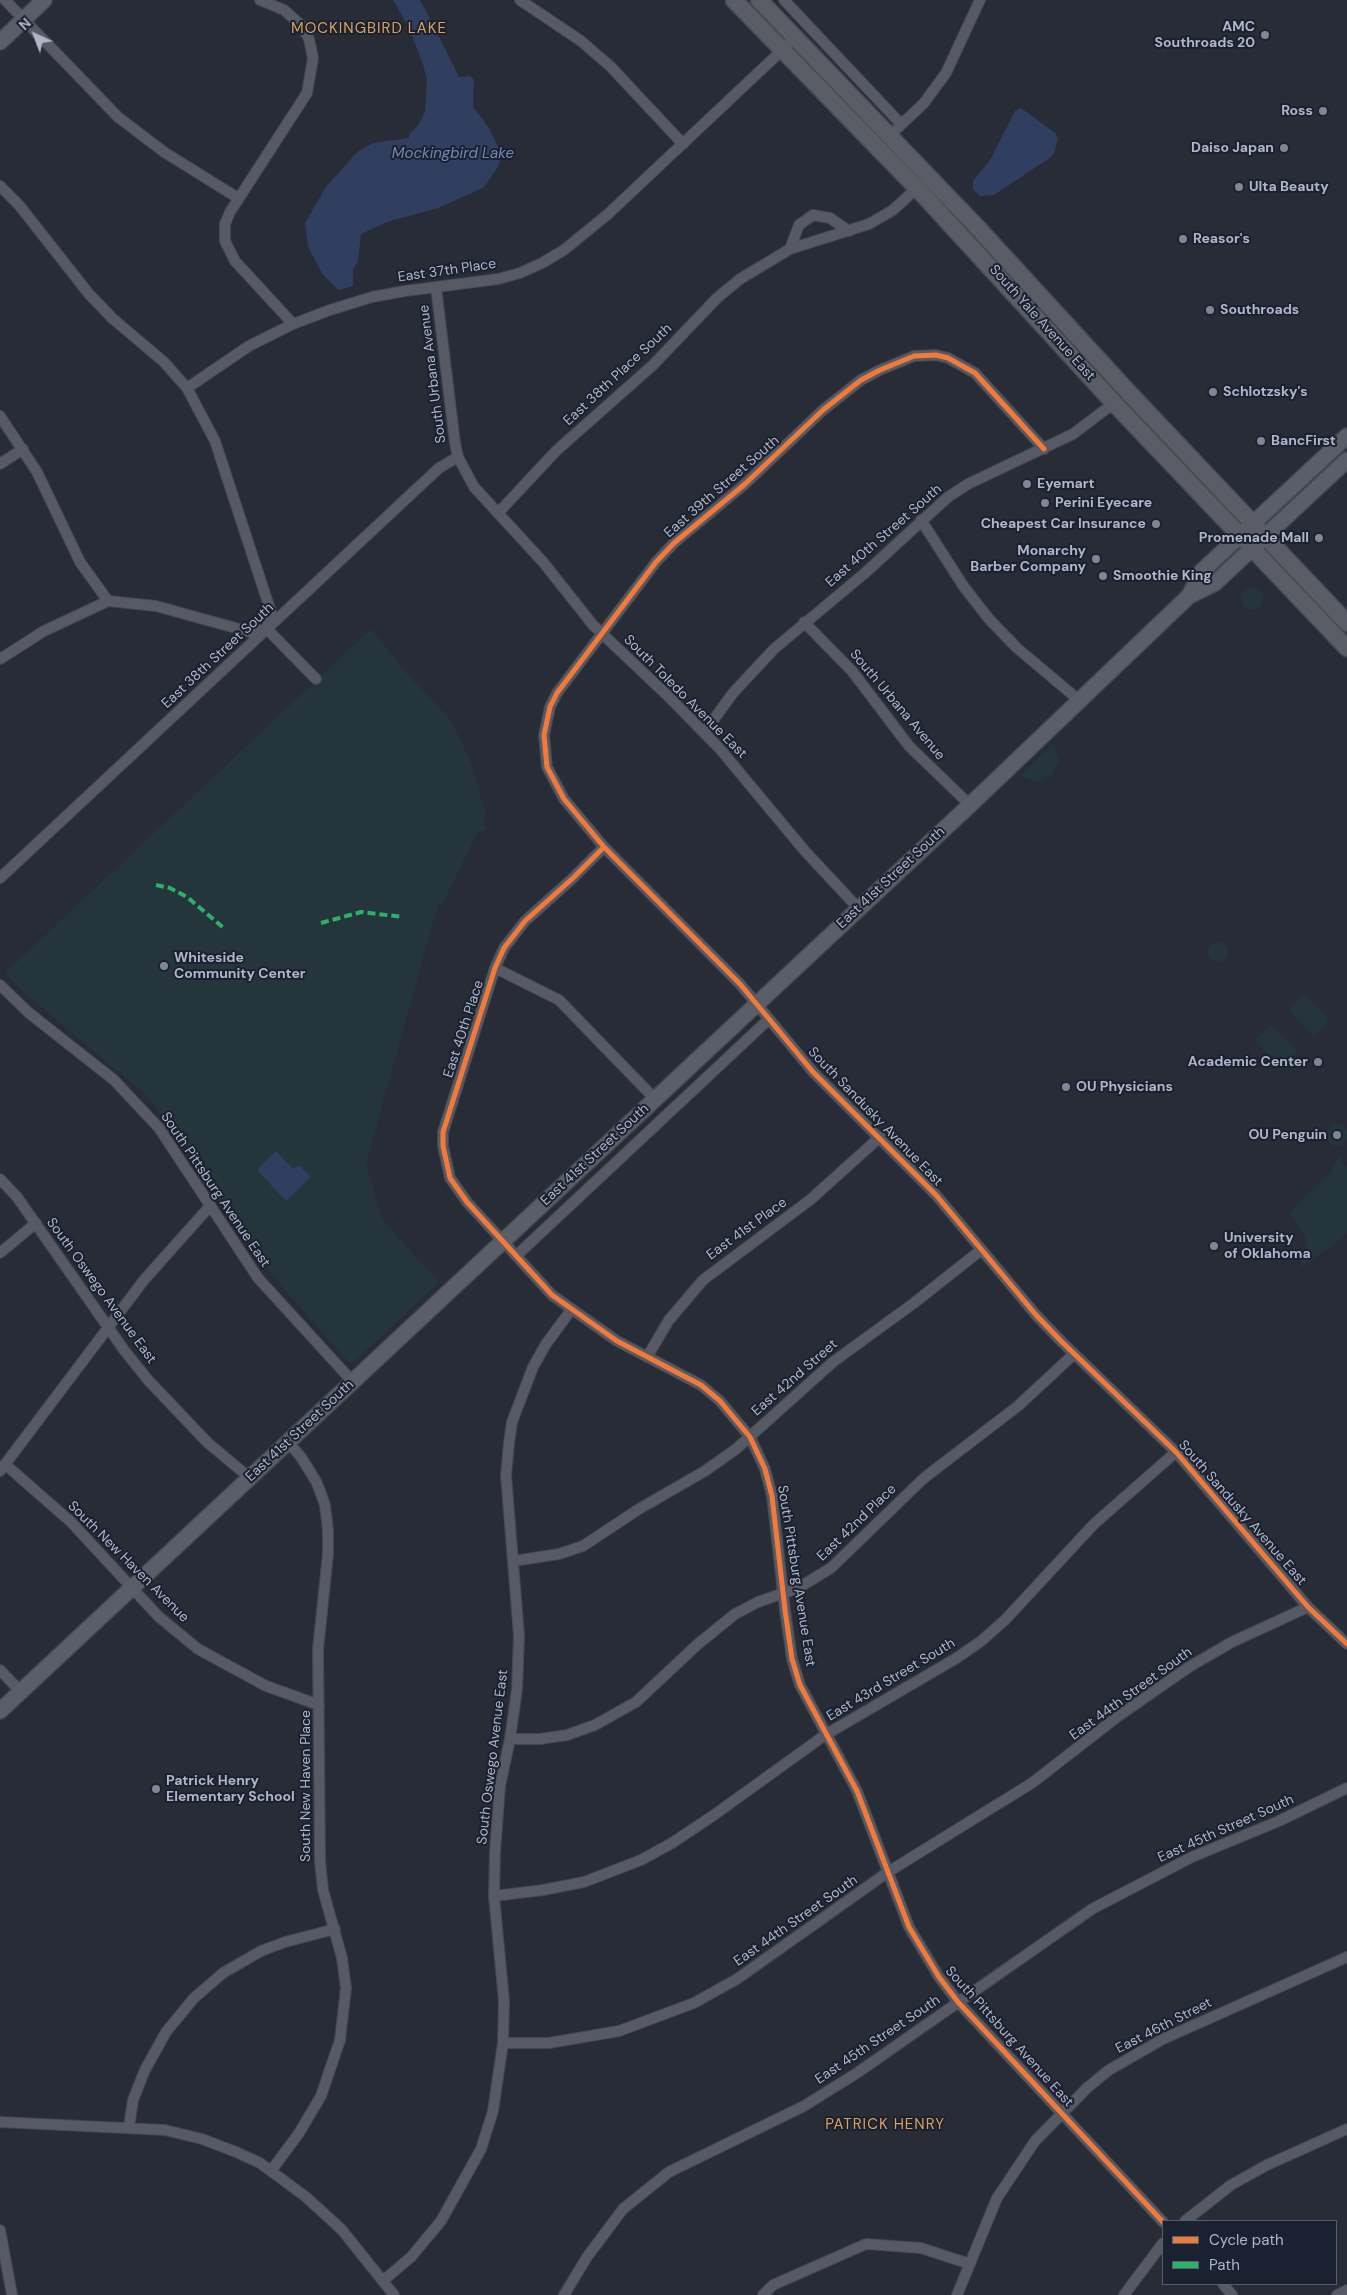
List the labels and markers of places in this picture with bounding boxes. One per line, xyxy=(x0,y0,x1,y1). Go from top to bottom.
place label: AMC Southroads 20 xyxy=(1155,19,1255,52)
marker: AMC Southroads 20 xyxy=(1259,29,1271,41)
place label: Ross xyxy=(1281,103,1313,119)
marker: Ross xyxy=(1317,105,1329,117)
place label: Daiso Japan xyxy=(1191,140,1274,156)
marker: Daiso Japan xyxy=(1278,142,1290,154)
place label: Ulta Beauty xyxy=(1249,179,1329,195)
marker: Ulta Beauty xyxy=(1233,181,1245,193)
place label: Reasor's xyxy=(1193,231,1250,247)
marker: Reasor's xyxy=(1177,233,1189,245)
place label: Southroads xyxy=(1220,302,1299,318)
marker: Southroads xyxy=(1204,304,1216,316)
place label: Schlotzsky's xyxy=(1223,384,1308,400)
marker: Schlotzsky's xyxy=(1207,386,1219,398)
place label: BancFirst xyxy=(1271,433,1336,449)
marker: BancFirst xyxy=(1255,435,1267,447)
place label: Eyemart xyxy=(1037,476,1095,492)
marker: Eyemart xyxy=(1021,478,1033,490)
place label: Perini Eyecare xyxy=(1055,495,1152,511)
marker: Perini Eyecare xyxy=(1039,497,1051,509)
place label: Cheapest Car Insurance xyxy=(981,516,1146,532)
marker: Cheapest Car Insurance xyxy=(1150,518,1162,530)
place label: Promenade Mall xyxy=(1199,530,1309,546)
marker: Promenade Mall xyxy=(1313,532,1325,544)
place label: Monarchy Barber Company xyxy=(970,543,1086,576)
marker: Monarchy Barber Company xyxy=(1090,553,1102,565)
place label: Smoothie King xyxy=(1113,568,1212,584)
marker: Smoothie King xyxy=(1097,570,1109,582)
place label: Whiteside Community Center xyxy=(174,950,306,982)
marker: Whiteside Community Center xyxy=(158,960,170,972)
place label: Academic Center xyxy=(1188,1054,1308,1070)
marker: Academic Center xyxy=(1312,1056,1324,1068)
place label: OU Physicians xyxy=(1076,1079,1173,1095)
marker: OU Physicians xyxy=(1060,1081,1072,1093)
place label: OU Penguin xyxy=(1248,1127,1327,1143)
marker: OU Penguin xyxy=(1331,1129,1343,1141)
place label: University of Oklahoma xyxy=(1224,1230,1311,1262)
marker: University of Oklahoma xyxy=(1208,1240,1220,1252)
place label: Patrick Henry Elementary School xyxy=(166,1773,295,1805)
marker: Patrick Henry Elementary School xyxy=(150,1783,162,1795)

